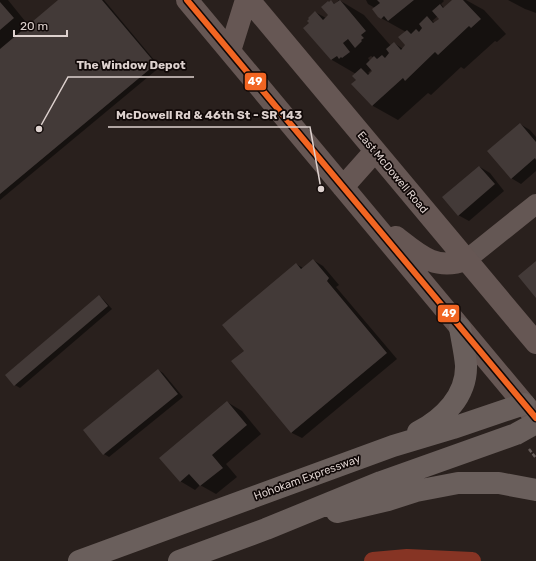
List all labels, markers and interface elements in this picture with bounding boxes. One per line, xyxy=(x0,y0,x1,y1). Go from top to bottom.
scale bar xyxy=(14,12,67,38)
text: 20 m xyxy=(20,19,48,33)
callout: The Window Depot xyxy=(68,53,194,77)
text: The Window Depot xyxy=(76,58,186,72)
line badge: 49 xyxy=(244,72,267,91)
text: 49 xyxy=(248,75,262,88)
callout: McDowell Rd & 46th St - SR 143 xyxy=(108,103,310,127)
text: McDowell Rd & 46th St - SR 143 xyxy=(116,108,302,122)
street label: East McDowell Road xyxy=(355,129,431,216)
line badge: 49 xyxy=(437,304,460,323)
text: 49 xyxy=(442,307,456,320)
street label: Hohokam Expressway xyxy=(252,452,362,503)

